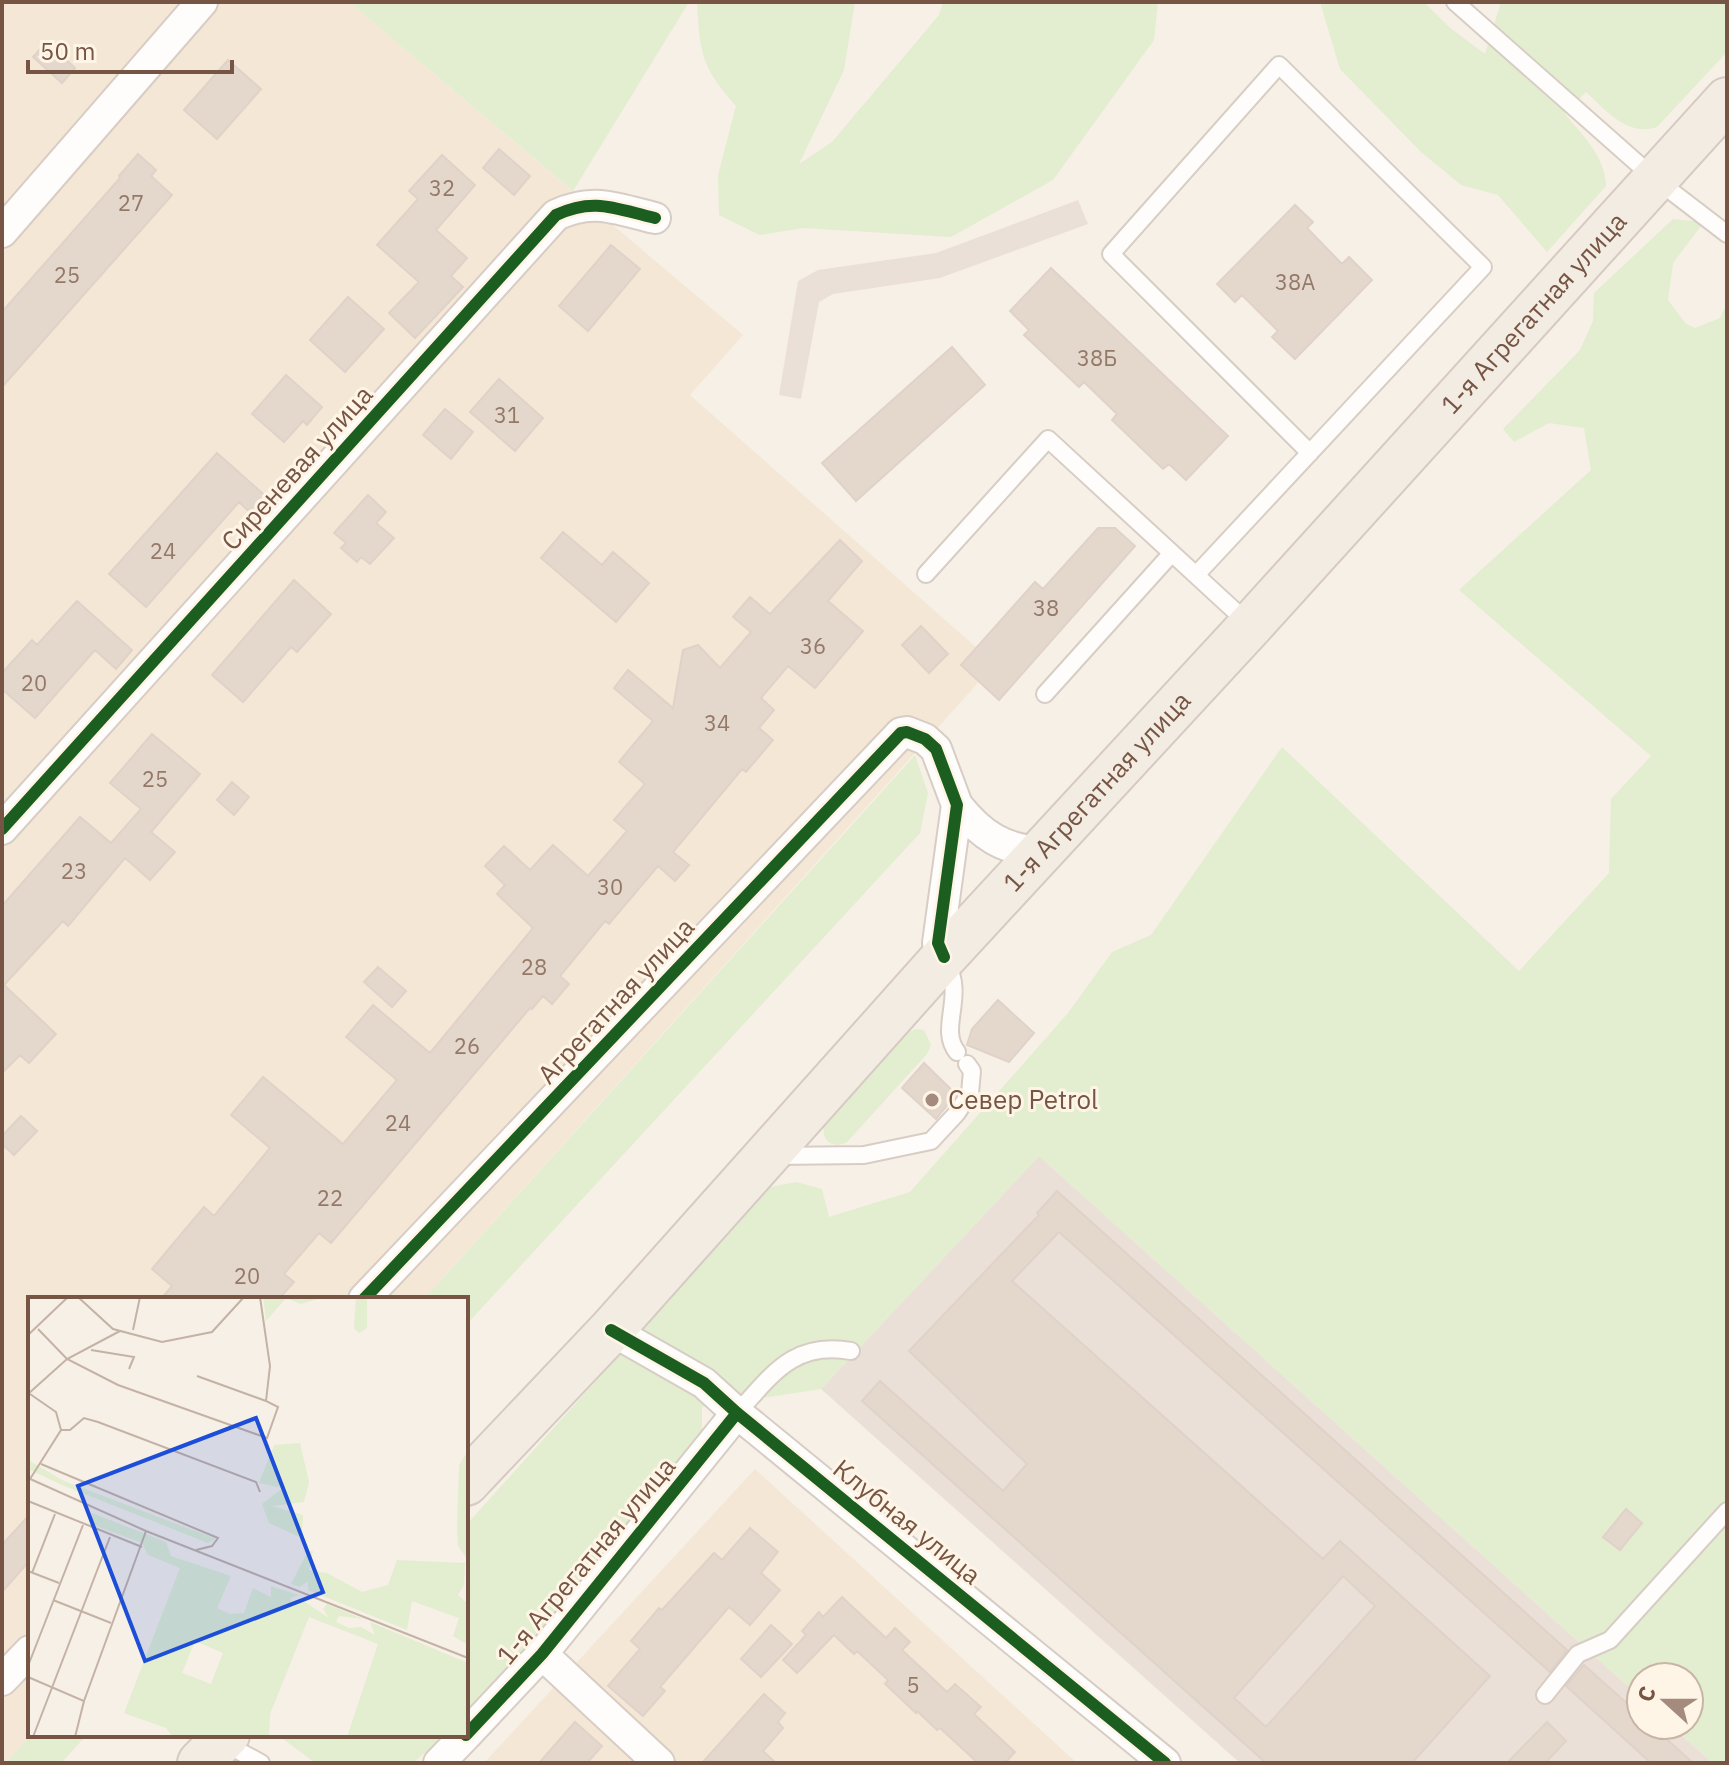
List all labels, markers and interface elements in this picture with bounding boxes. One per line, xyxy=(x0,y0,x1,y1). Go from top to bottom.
scale bar xyxy=(28,24,232,74)
text: 50 m xyxy=(40,35,95,67)
house number: 32 xyxy=(429,173,455,202)
house number: 27 xyxy=(118,188,144,217)
street label: 1-я Агрегатная улица xyxy=(1433,204,1633,421)
house number: 25 xyxy=(54,260,80,289)
house number: 38А xyxy=(1275,267,1315,296)
house number: 38Б xyxy=(1077,343,1117,372)
street label: Сиреневая улица xyxy=(213,378,379,557)
house number: 31 xyxy=(494,400,520,429)
house number: 24 xyxy=(150,536,176,565)
house number: 38 xyxy=(1033,593,1059,622)
house number: 36 xyxy=(800,631,826,660)
house number: 20 xyxy=(21,668,47,697)
street label: 1-я Агрегатная улица xyxy=(995,683,1197,898)
house number: 34 xyxy=(704,708,730,737)
house number: 25 xyxy=(142,764,168,793)
house number: 23 xyxy=(61,856,87,885)
house number: 30 xyxy=(597,872,623,901)
street label: Агрегатная улица xyxy=(529,910,701,1091)
house number: 28 xyxy=(521,952,547,981)
house number: 26 xyxy=(454,1031,480,1060)
place label: Север Petrol xyxy=(948,1082,1098,1116)
marker: Север Petrol xyxy=(923,1091,941,1109)
house number: 24 xyxy=(385,1108,411,1137)
house number: 22 xyxy=(317,1183,343,1212)
house number: 20 xyxy=(234,1261,260,1290)
inset map xyxy=(28,1297,468,1737)
street label: 1-я Агрегатная улица xyxy=(488,1449,682,1671)
street label: Клубная улица xyxy=(827,1451,989,1591)
north arrow xyxy=(1625,1661,1705,1741)
house number: 5 xyxy=(906,1670,920,1699)
text: С xyxy=(1630,1682,1662,1706)

